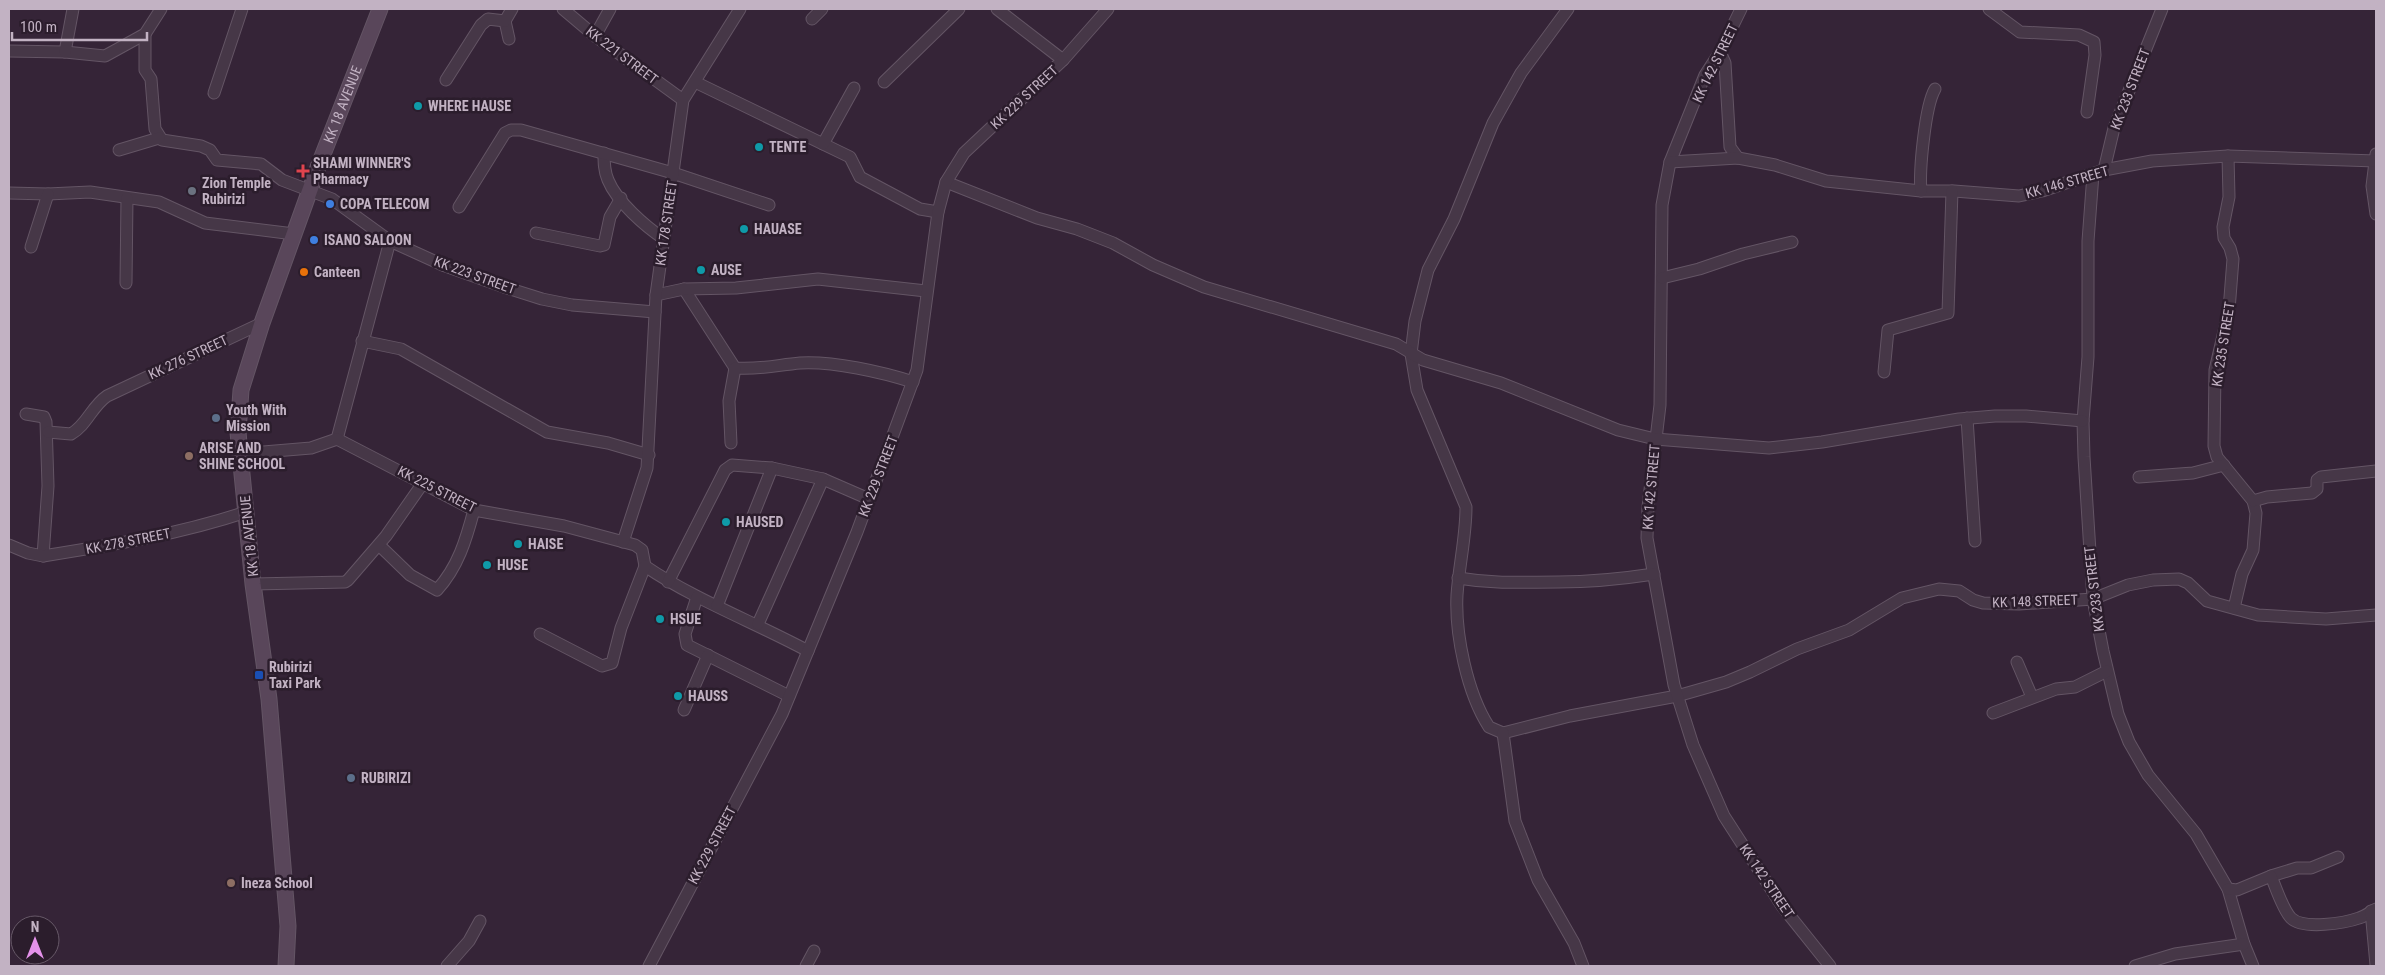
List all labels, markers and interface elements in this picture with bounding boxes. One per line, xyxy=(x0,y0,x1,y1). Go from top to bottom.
scale bar xyxy=(12,10,148,42)
text: 100 m xyxy=(20,18,57,36)
street label: KK 142 STREET xyxy=(1689,21,1741,105)
street label: KK 221 STREET xyxy=(583,23,661,87)
street label: KK 233 STREET xyxy=(2107,46,2153,132)
street label: KK 229 STREET xyxy=(987,62,1061,132)
street label: KK 18 AVENUE xyxy=(320,64,365,145)
place label: WHERE HAUSE xyxy=(428,98,511,114)
marker: WHERE HAUSE xyxy=(412,100,424,112)
place label: TENTE xyxy=(769,139,806,155)
marker: TENTE xyxy=(753,141,765,153)
place label: SHAMI WINNER'S Pharmacy xyxy=(313,155,412,187)
street label: KK 146 STREET xyxy=(2024,162,2110,202)
marker: SHAMI WINNER'S Pharmacy xyxy=(297,165,309,177)
place label: Zion Temple Rubirizi xyxy=(202,175,271,207)
street label: KK 178 STREET xyxy=(652,179,680,267)
marker: Zion Temple Rubirizi xyxy=(186,185,198,197)
place label: COPA TELECOM xyxy=(340,196,429,212)
marker: COPA TELECOM xyxy=(324,198,336,210)
place label: HAUASE xyxy=(754,221,802,237)
marker: HAUASE xyxy=(738,223,750,235)
place label: ISANO SALOON xyxy=(324,232,412,248)
marker: ISANO SALOON xyxy=(308,234,320,246)
street label: KK 223 STREET xyxy=(432,253,518,297)
place label: AUSE xyxy=(711,262,742,278)
place label: Canteen xyxy=(314,264,360,280)
marker: AUSE xyxy=(695,264,707,276)
marker: Canteen xyxy=(298,266,310,278)
street label: KK 235 STREET xyxy=(2208,300,2238,388)
street label: KK 276 STREET xyxy=(146,332,230,382)
place label: Youth With Mission xyxy=(226,402,287,434)
marker: Youth With Mission xyxy=(210,412,222,424)
street label: KK 229 STREET xyxy=(855,433,901,519)
place label: ARISE AND SHINE SCHOOL xyxy=(199,440,286,472)
street label: KK 142 STREET xyxy=(1639,444,1663,530)
marker: ARISE AND SHINE SCHOOL xyxy=(183,450,195,462)
street label: KK 225 STREET xyxy=(395,462,479,516)
street label: KK 18 AVENUE xyxy=(237,495,261,577)
place label: HAUSED xyxy=(736,514,783,530)
marker: HAUSED xyxy=(720,516,732,528)
street label: KK 278 STREET xyxy=(84,525,172,557)
place label: HAISE xyxy=(528,536,563,552)
marker: HAISE xyxy=(512,538,524,550)
street label: KK 233 STREET xyxy=(2081,545,2107,633)
place label: HUSE xyxy=(497,557,528,573)
marker: HUSE xyxy=(481,559,493,571)
street label: KK 148 STREET xyxy=(1992,592,2078,610)
place label: HSUE xyxy=(670,611,701,627)
marker: HSUE xyxy=(654,613,666,625)
place label: Rubirizi Taxi Park xyxy=(269,659,321,691)
marker: Rubirizi Taxi Park xyxy=(253,669,265,681)
place label: HAUSS xyxy=(688,688,729,704)
marker: HAUSS xyxy=(672,690,684,702)
place label: RUBIRIZI xyxy=(361,770,411,786)
marker: RUBIRIZI xyxy=(345,772,357,784)
street label: KK 229 STREET xyxy=(685,803,739,887)
street label: KK 142 STREET xyxy=(1736,841,1798,921)
place label: Ineza School xyxy=(241,875,313,891)
marker: Ineza School xyxy=(225,877,237,889)
north arrow xyxy=(10,915,60,965)
text: N xyxy=(31,919,39,935)

